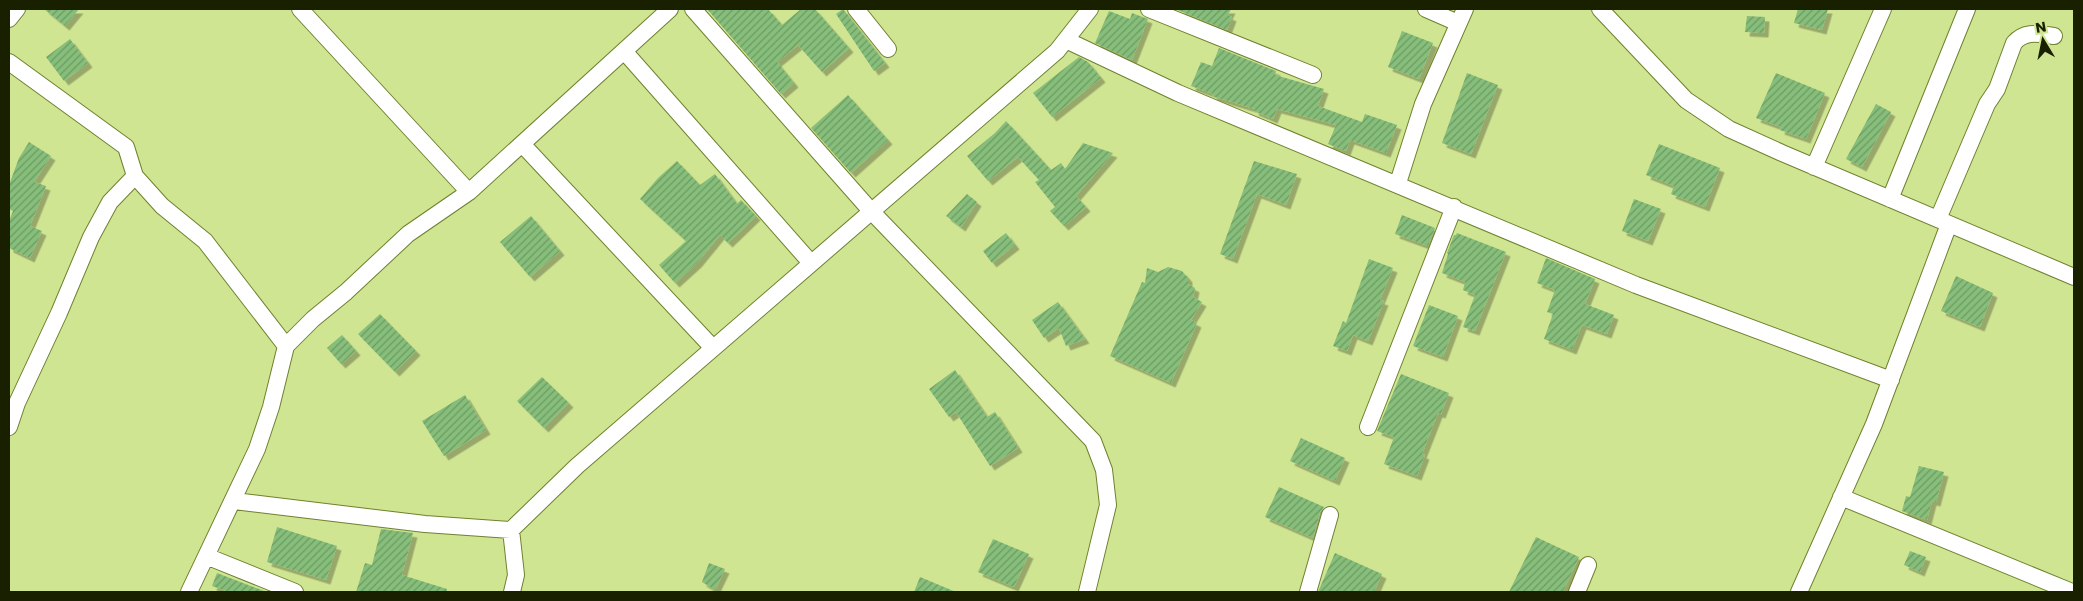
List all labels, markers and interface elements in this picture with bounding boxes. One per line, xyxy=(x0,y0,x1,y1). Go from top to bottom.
north arrow xyxy=(2018,15,2068,65)
text: N xyxy=(2034,16,2048,38)

